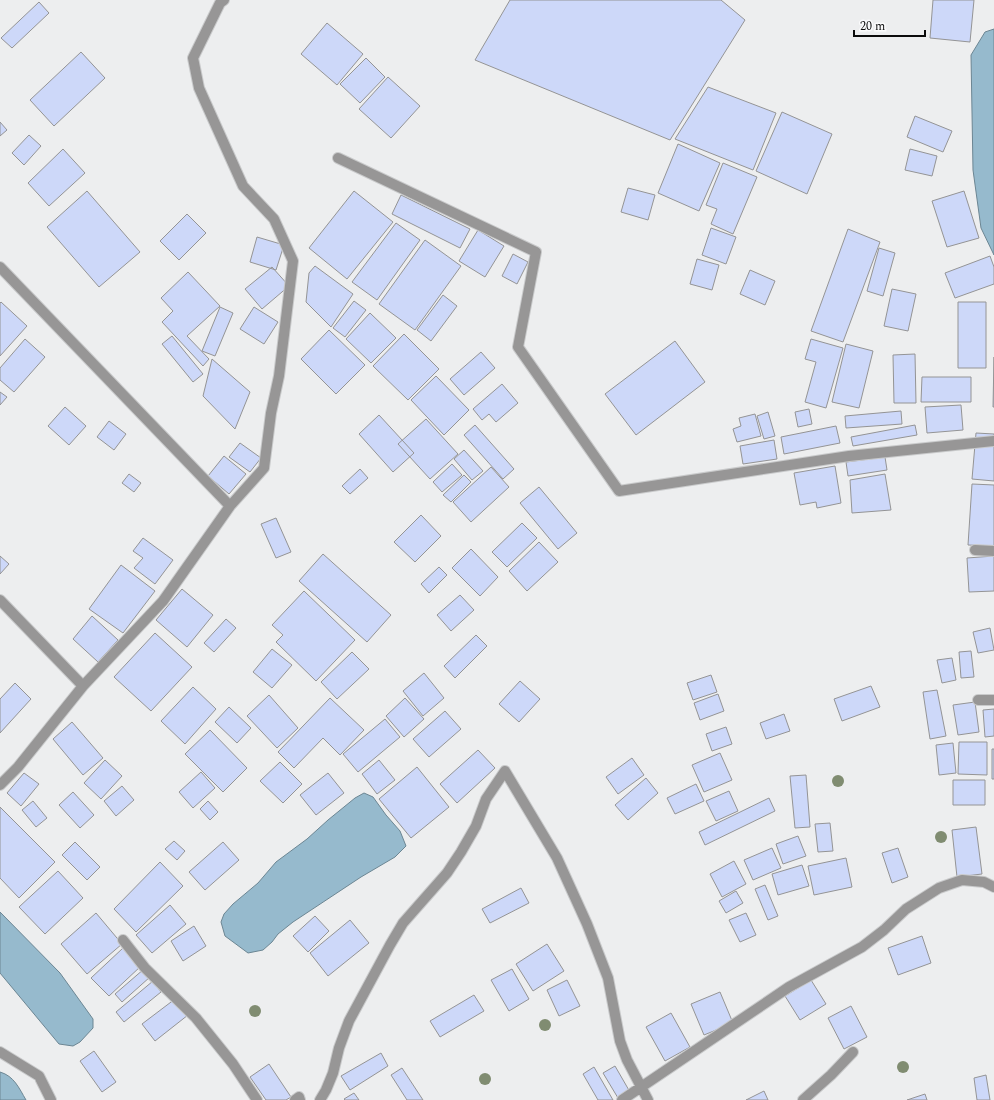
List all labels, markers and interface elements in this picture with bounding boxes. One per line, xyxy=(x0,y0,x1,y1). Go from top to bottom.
scale bar xyxy=(854,12,925,38)
text: 20 m xyxy=(860,17,885,36)

